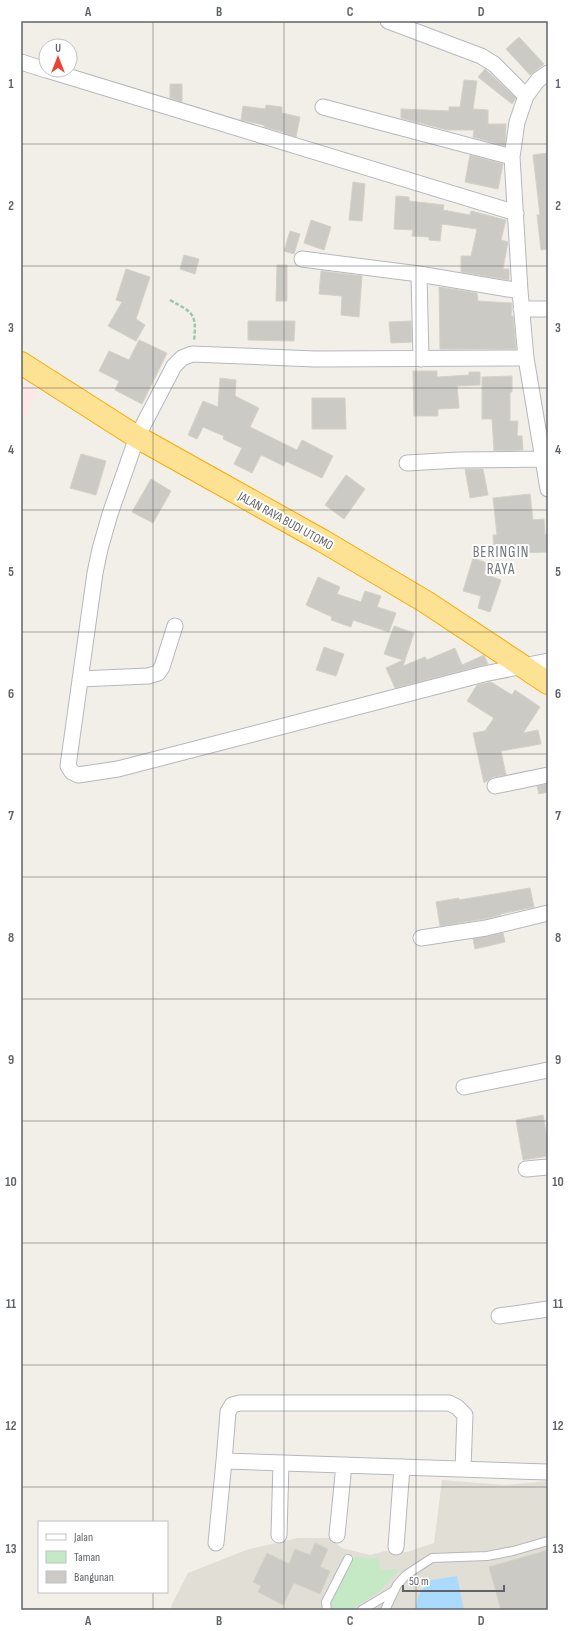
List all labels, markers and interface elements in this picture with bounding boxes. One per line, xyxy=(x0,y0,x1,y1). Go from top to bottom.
text: A xyxy=(84,4,92,20)
text: B xyxy=(216,4,222,20)
text: C xyxy=(347,4,354,20)
text: D xyxy=(478,4,485,20)
north arrow xyxy=(38,38,78,78)
text: U xyxy=(55,42,61,55)
text: 1 xyxy=(8,76,14,92)
text: 1 xyxy=(555,76,561,92)
text: 2 xyxy=(8,198,14,214)
text: 2 xyxy=(555,198,561,214)
text: 3 xyxy=(8,320,14,336)
text: 3 xyxy=(555,320,561,336)
text: 4 xyxy=(8,442,14,458)
text: 4 xyxy=(555,442,561,458)
street label: JALAN RAYA BUDI UTOMO xyxy=(234,488,336,554)
district label: BERINGIN RAYA xyxy=(473,543,529,579)
text: 5 xyxy=(8,564,14,580)
text: 5 xyxy=(555,564,561,580)
text: 6 xyxy=(8,686,14,702)
text: 6 xyxy=(555,686,561,702)
text: 7 xyxy=(8,808,14,824)
text: 7 xyxy=(555,808,561,824)
text: 8 xyxy=(8,930,14,946)
text: 8 xyxy=(555,930,561,946)
text: 9 xyxy=(8,1052,14,1068)
text: 9 xyxy=(555,1052,561,1068)
text: 10 xyxy=(5,1174,17,1190)
text: 10 xyxy=(552,1174,564,1190)
text: 11 xyxy=(6,1296,16,1312)
text: 11 xyxy=(553,1296,563,1312)
text: 12 xyxy=(6,1418,17,1434)
text: 12 xyxy=(553,1418,564,1434)
legend xyxy=(38,1521,168,1593)
text: Jalan xyxy=(73,1530,93,1545)
text: 13 xyxy=(6,1541,17,1557)
text: 13 xyxy=(553,1541,564,1557)
text: Taman xyxy=(74,1550,100,1565)
scale bar xyxy=(403,1567,504,1593)
text: Bangunan xyxy=(74,1570,114,1585)
text: 50 m xyxy=(409,1574,429,1589)
text: A xyxy=(84,1613,92,1629)
text: B xyxy=(216,1613,222,1629)
text: C xyxy=(347,1613,354,1629)
text: D xyxy=(478,1613,485,1629)

